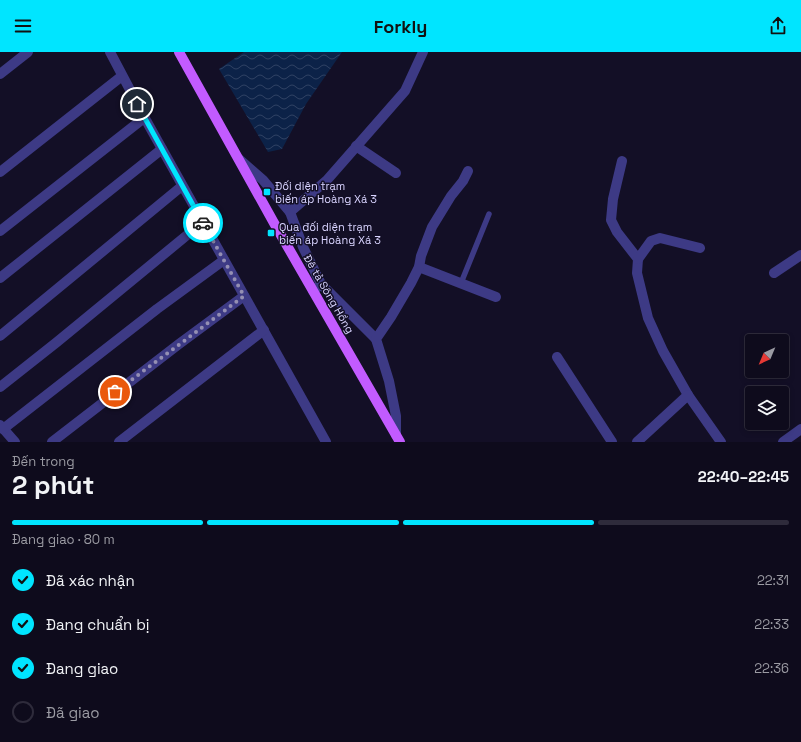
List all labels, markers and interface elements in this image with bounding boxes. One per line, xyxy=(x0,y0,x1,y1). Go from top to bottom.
icon: menu xyxy=(12,15,34,37)
text: Forkly xyxy=(374,15,427,38)
icon: share xyxy=(767,15,789,37)
pin xyxy=(120,87,154,121)
icon: home xyxy=(126,93,148,115)
place label: Đối diện trạm biến áp Hoàng Xá 3 xyxy=(275,179,377,206)
marker: Đối diện trạm biến áp Hoàng Xá 3 xyxy=(262,187,272,197)
courier xyxy=(183,203,223,243)
icon: car xyxy=(192,212,214,234)
place label: Qua đối diện trạm biến áp Hoàng Xá 3 xyxy=(279,220,381,247)
marker: Qua đối diện trạm biến áp Hoàng Xá 3 xyxy=(266,228,276,238)
street label: Đê tả Sông Hồng xyxy=(301,252,357,336)
north arrow xyxy=(745,334,789,378)
map controls xyxy=(745,334,789,430)
pin xyxy=(98,375,132,409)
icon: bag xyxy=(104,381,126,403)
button: layers xyxy=(745,386,789,430)
text: Đến trong xyxy=(12,453,75,470)
text: 22:40–22:45 xyxy=(698,467,789,486)
text: 2 phút xyxy=(12,468,94,502)
text: Đang giao · 80 m xyxy=(12,531,115,548)
icon: check xyxy=(12,569,34,591)
text: Đã xác nhận xyxy=(46,571,135,590)
text: 22:31 xyxy=(757,572,789,589)
icon: check xyxy=(12,613,34,635)
text: Đang chuẩn bị xyxy=(46,615,150,634)
text: 22:33 xyxy=(754,616,789,633)
icon: check xyxy=(12,657,34,679)
text: Đang giao xyxy=(46,659,118,678)
text: 22:36 xyxy=(754,660,789,677)
text: Đã giao xyxy=(46,703,99,722)

